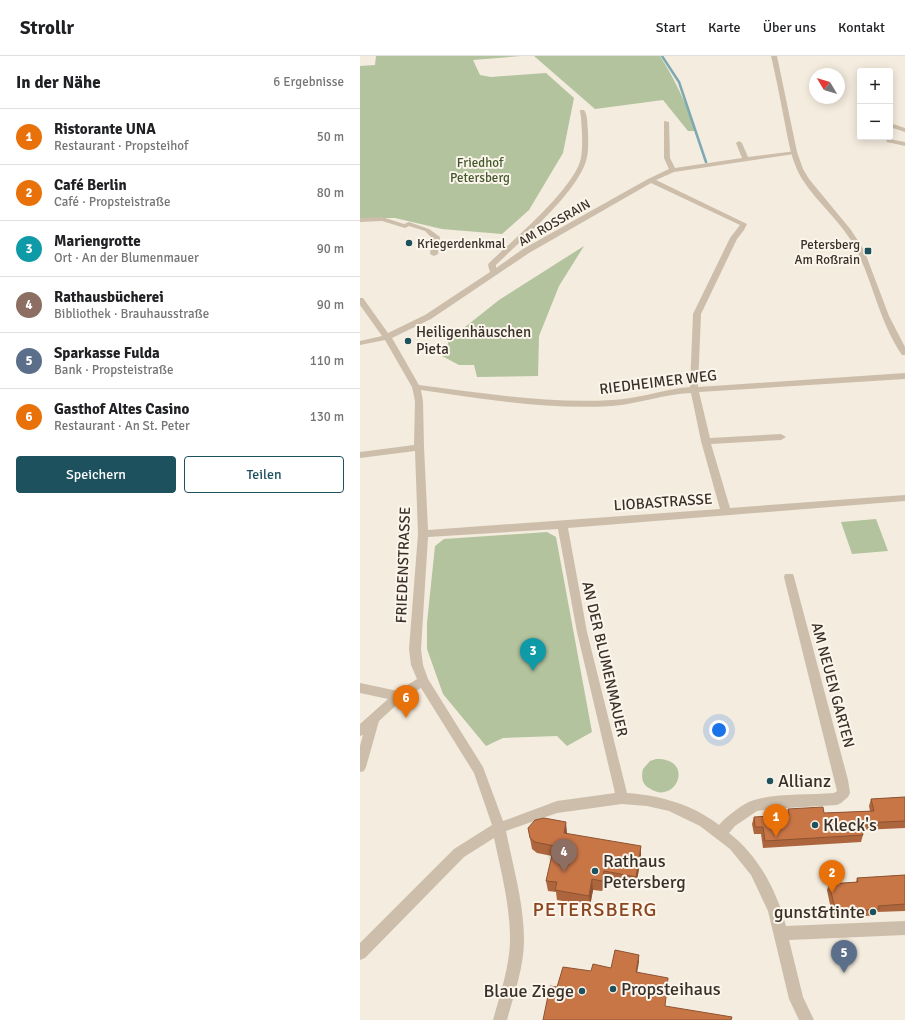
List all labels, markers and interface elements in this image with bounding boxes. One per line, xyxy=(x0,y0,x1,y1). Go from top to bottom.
text: Strollr xyxy=(20,16,74,40)
text: Start xyxy=(656,19,686,36)
text: Karte xyxy=(708,19,741,36)
text: Über uns xyxy=(763,19,816,36)
text: Kontakt xyxy=(838,19,885,36)
north arrow xyxy=(809,68,845,104)
map controls xyxy=(857,68,893,140)
button: + xyxy=(857,68,893,104)
text: In der Nähe xyxy=(16,72,101,93)
text: 6 Ergebnisse xyxy=(273,74,344,90)
button: − xyxy=(857,104,893,140)
text: Ristorante UNA xyxy=(54,120,156,138)
text: 1 xyxy=(25,129,33,145)
text: 50 m xyxy=(317,129,344,145)
text: Restaurant · Propsteihof xyxy=(54,138,188,154)
park label: Friedhof Petersberg xyxy=(450,155,510,186)
text: Café Berlin xyxy=(54,176,127,194)
text: 2 xyxy=(25,185,33,201)
text: 80 m xyxy=(317,185,344,201)
text: Café · Propsteistraße xyxy=(54,194,170,210)
street label: AM ROSSRAIN xyxy=(516,196,593,250)
text: Mariengrotte xyxy=(54,232,141,250)
place label: Kriegerdenkmal xyxy=(417,236,506,252)
place label: Petersberg Am Roßrain xyxy=(794,237,860,268)
marker: Kriegerdenkmal xyxy=(404,238,414,248)
text: 3 xyxy=(25,241,33,257)
text: 90 m xyxy=(317,241,344,257)
marker: Petersberg Am Roßrain xyxy=(863,246,873,256)
text: Ort · An der Blumenmauer xyxy=(54,250,199,266)
text: Rathausbücherei xyxy=(54,288,164,306)
text: 4 xyxy=(25,297,33,313)
text: 90 m xyxy=(317,297,344,313)
text: Bibliothek · Brauhausstraße xyxy=(54,306,209,322)
place label: Heiligenhäuschen Pieta xyxy=(416,323,531,358)
marker: Heiligenhäuschen Pieta xyxy=(403,336,413,346)
text: Sparkasse Fulda xyxy=(54,344,160,362)
text: 5 xyxy=(25,353,33,369)
text: 110 m xyxy=(310,353,344,369)
text: Bank · Propsteistraße xyxy=(54,362,173,378)
street label: RIEDHEIMER WEG xyxy=(598,366,718,398)
text: Gasthof Altes Casino xyxy=(54,400,189,418)
text: 6 xyxy=(25,409,33,425)
text: 130 m xyxy=(310,409,344,425)
text: Restaurant · An St. Peter xyxy=(54,418,190,434)
button: Speichern xyxy=(16,456,176,493)
button: Teilen xyxy=(184,456,344,493)
street label: LIOBASTRASSE xyxy=(613,490,713,514)
street label: FRIEDENSTRASSE xyxy=(392,506,414,624)
street label: AN DER BLUMENMAUER xyxy=(578,580,632,738)
street label: AM NEUEN GARTEN xyxy=(808,620,858,750)
pin: 3 xyxy=(520,638,546,671)
pin: 6 xyxy=(393,685,419,718)
your location xyxy=(709,720,729,740)
place label: Allianz xyxy=(778,770,831,792)
marker: Allianz xyxy=(765,776,775,786)
pin: 1 xyxy=(763,804,789,837)
place label: Kleck's xyxy=(823,814,877,836)
marker: Kleck's xyxy=(810,820,820,830)
pin: 4 xyxy=(551,839,577,872)
place label: Rathaus Petersberg xyxy=(603,850,686,893)
pin: 2 xyxy=(819,860,845,893)
marker: Rathaus Petersberg xyxy=(590,866,600,876)
district label: PETERSBERG xyxy=(533,897,657,922)
place label: gunst&tinte xyxy=(774,901,865,923)
marker: gunst&tinte xyxy=(868,907,878,917)
pin: 5 xyxy=(831,940,857,973)
place label: Propsteihaus xyxy=(621,978,721,1000)
place label: Blaue Ziege xyxy=(483,980,574,1002)
marker: Propsteihaus xyxy=(608,984,618,994)
marker: Blaue Ziege xyxy=(577,986,587,996)

